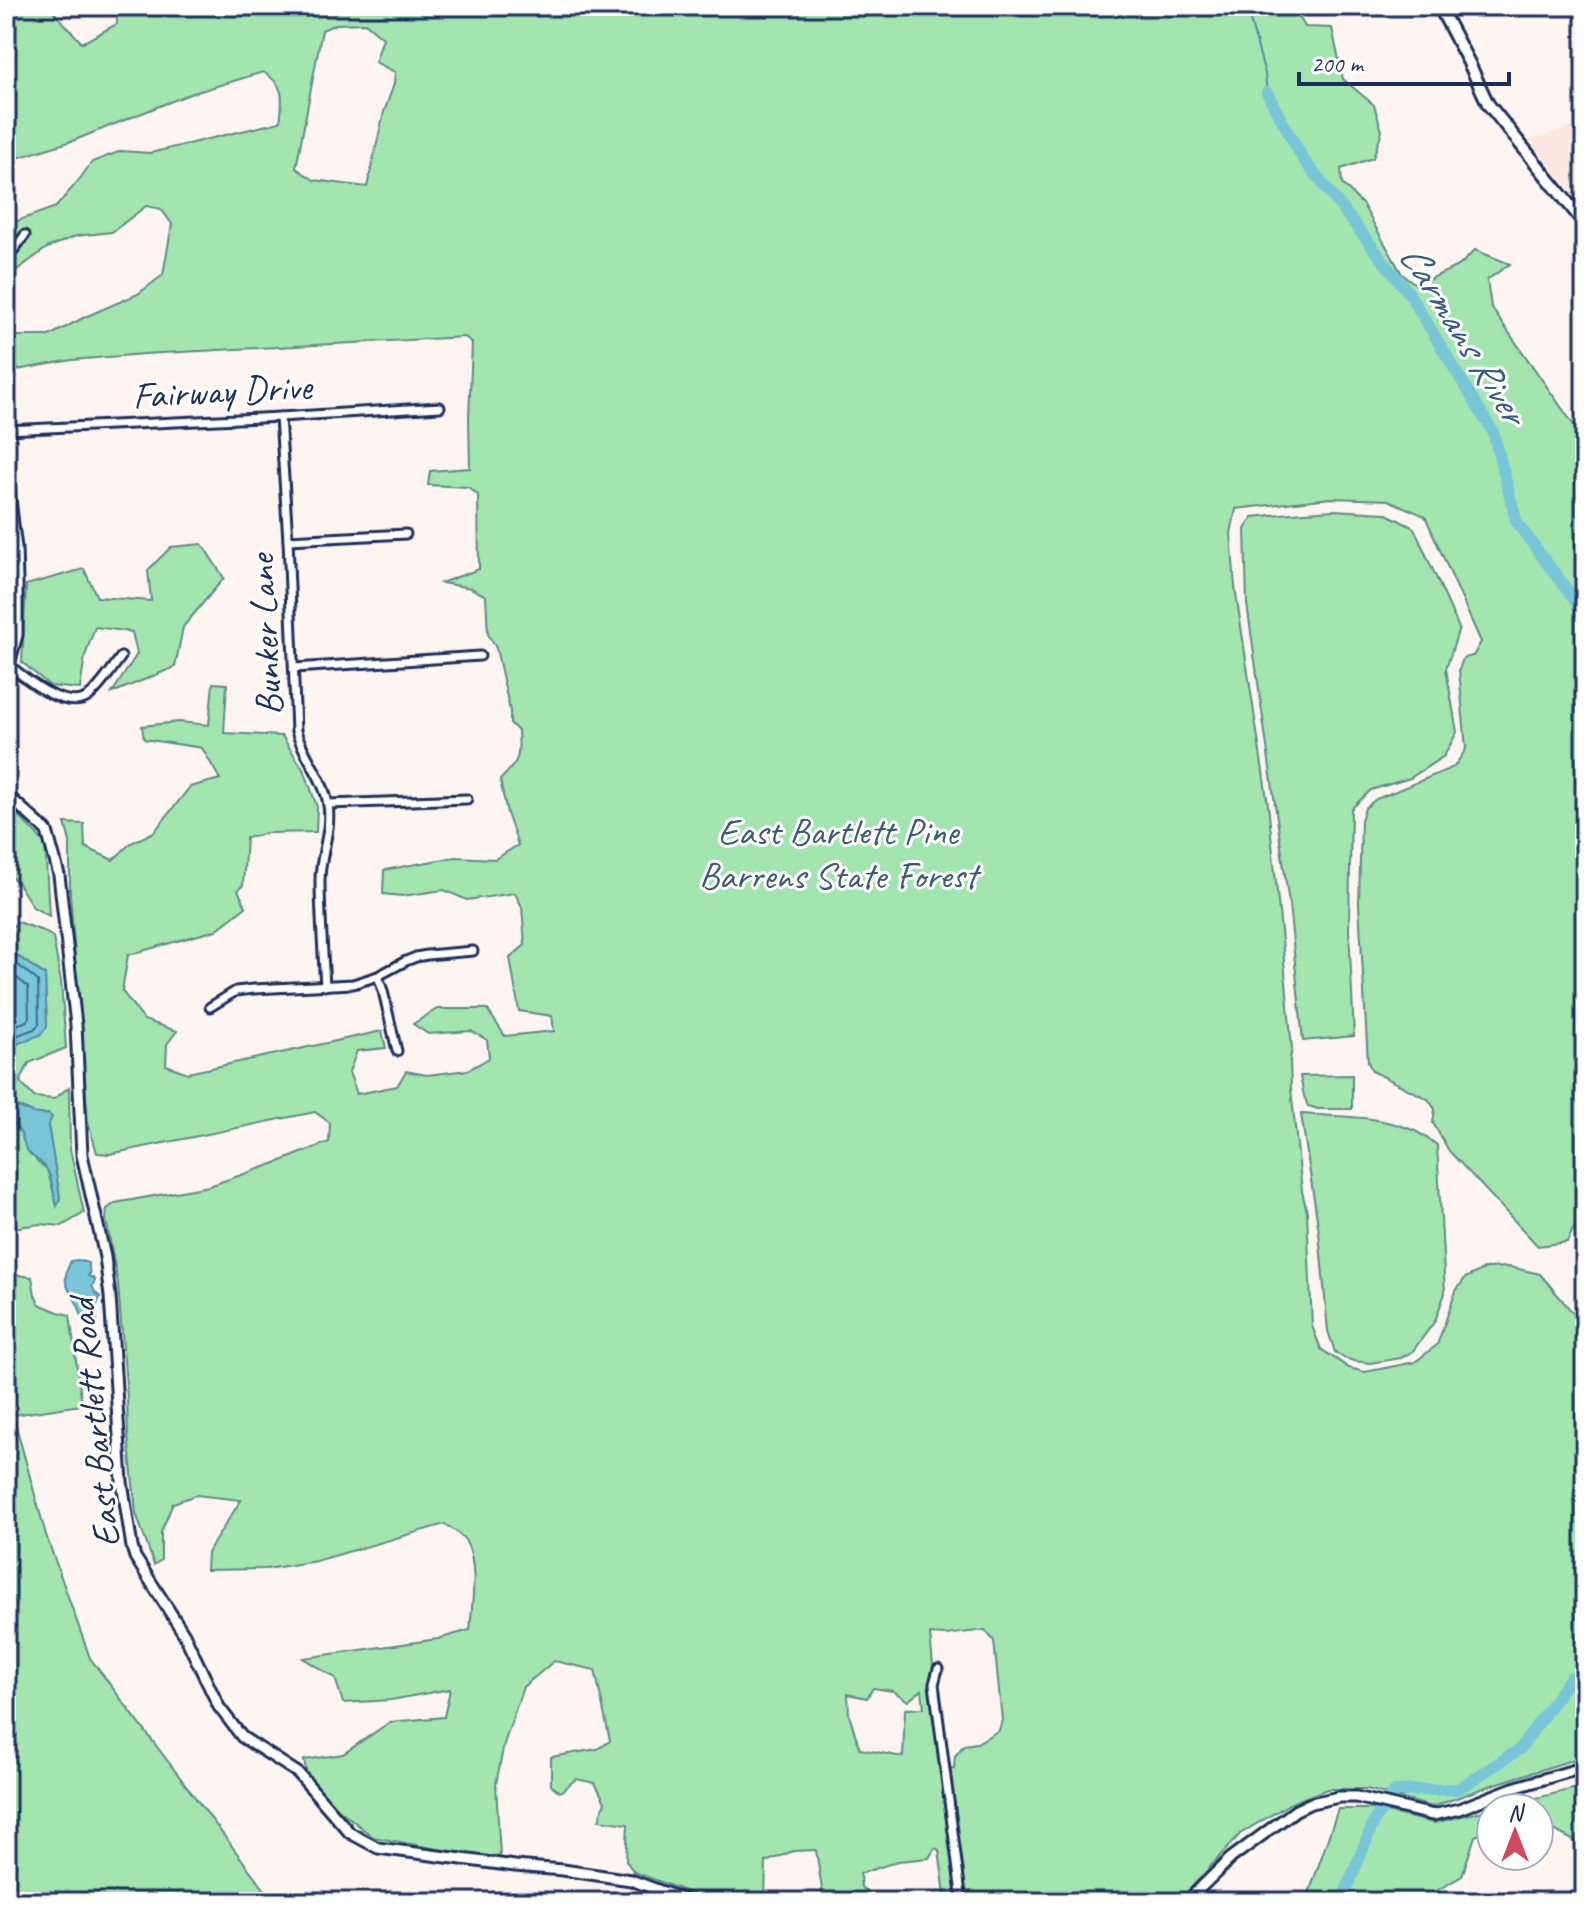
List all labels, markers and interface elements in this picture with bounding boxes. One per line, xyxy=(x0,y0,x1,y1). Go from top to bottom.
scale bar xyxy=(1299,36,1509,86)
text: 200 m xyxy=(1311,49,1365,79)
water label: Carmans River xyxy=(1388,234,1541,438)
street label: Fairway Drive xyxy=(131,363,315,419)
street label: Bunker Lane xyxy=(237,551,293,717)
park label: East Bartlett Pine Barrens State Forest xyxy=(699,808,982,899)
street label: East Bartlett Road xyxy=(57,1290,130,1549)
north arrow xyxy=(1475,1792,1555,1872)
text: N xyxy=(1508,1799,1525,1827)

